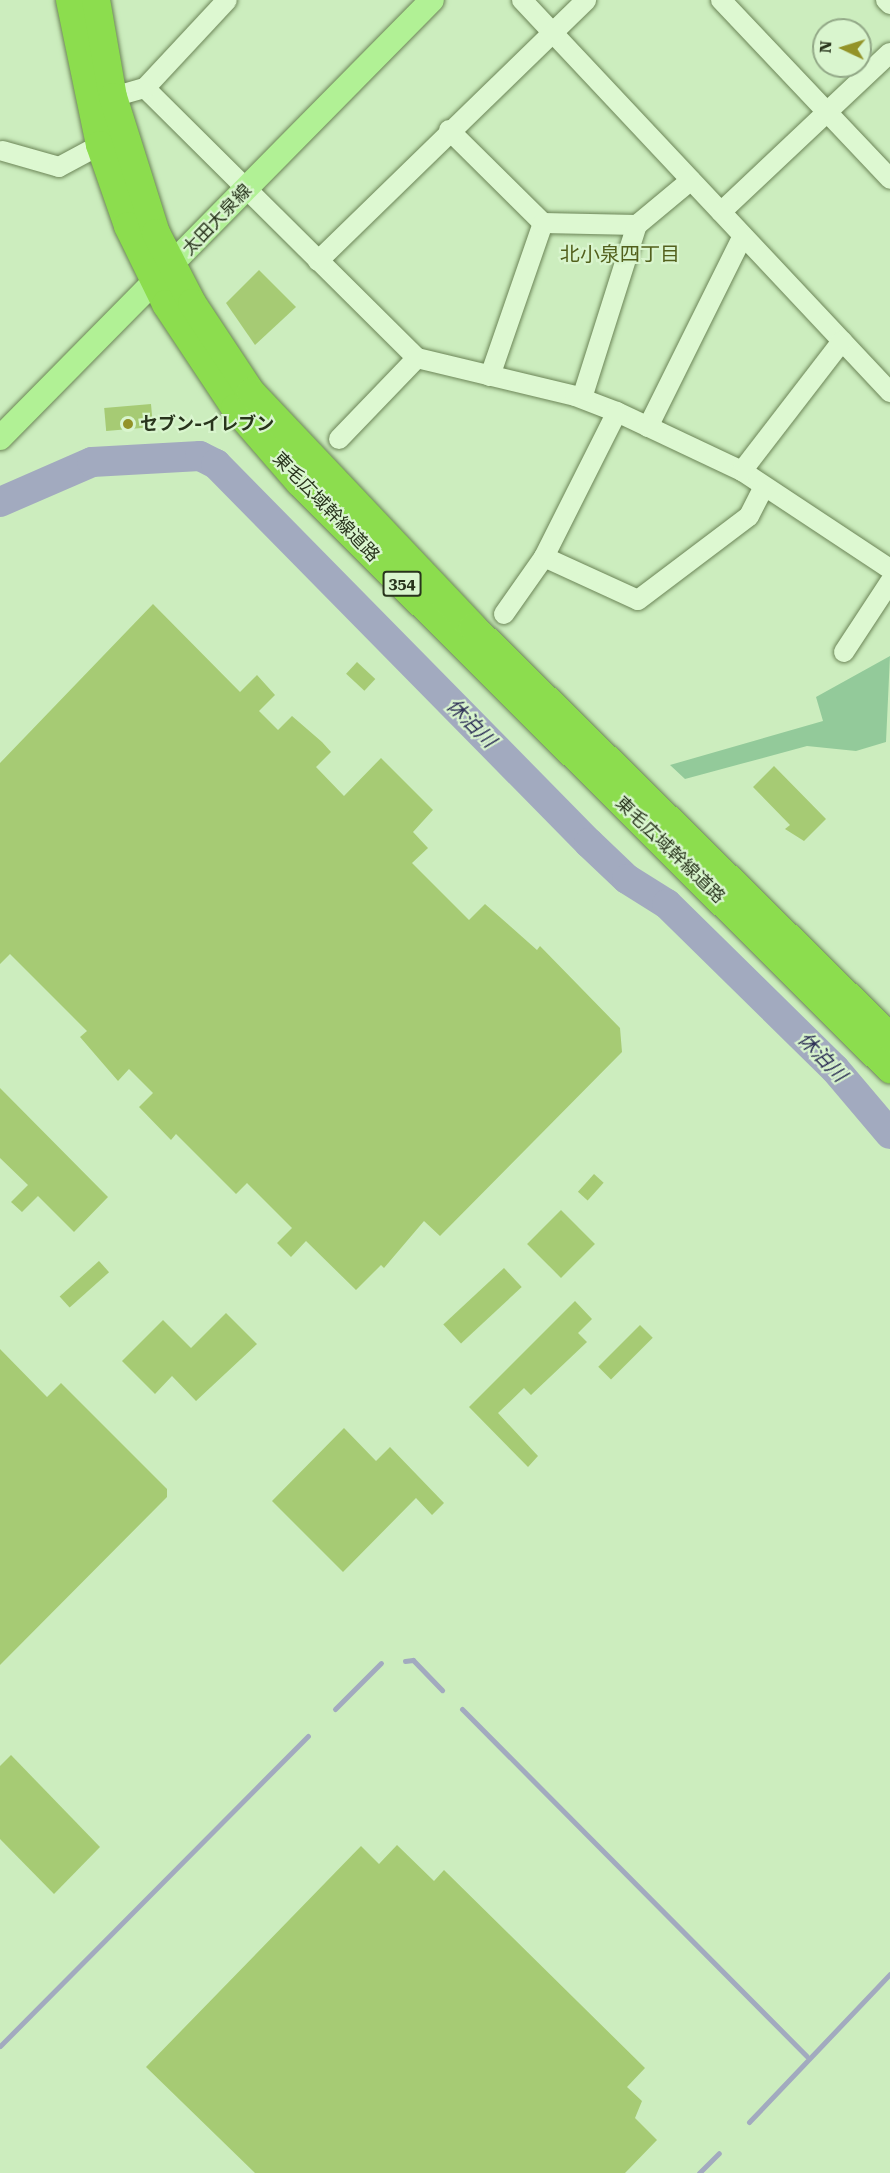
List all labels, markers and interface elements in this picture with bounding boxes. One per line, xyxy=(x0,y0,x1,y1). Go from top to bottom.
north arrow xyxy=(812,18,872,78)
text: N xyxy=(816,40,835,54)
street label: 太田大泉線 xyxy=(178,180,256,260)
district label: 北小泉四丁目 xyxy=(560,242,680,266)
place label: セブン-イレブン xyxy=(140,413,274,435)
marker: セブン-イレブン xyxy=(121,417,135,431)
street label: 東毛広域幹線道路 xyxy=(268,448,384,566)
road number: 354 xyxy=(382,571,422,597)
water label: 休泊川 xyxy=(441,693,501,753)
street label: 東毛広域幹線道路 xyxy=(611,792,729,908)
water label: 休泊川 xyxy=(793,1027,851,1087)

